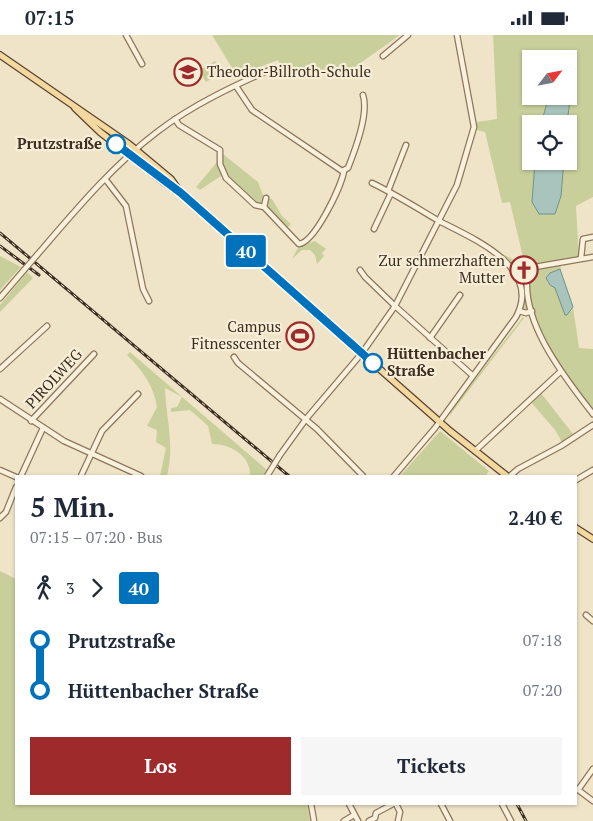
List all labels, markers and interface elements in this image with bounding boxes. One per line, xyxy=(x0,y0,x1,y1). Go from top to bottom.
text: 07:15 xyxy=(25,5,74,30)
north arrow xyxy=(522,50,578,105)
map controls xyxy=(522,50,577,170)
school or university icon: Theodor-Billroth-Schule xyxy=(173,57,203,87)
place label: Theodor-Billroth-Schule xyxy=(207,61,371,81)
button: locate xyxy=(522,115,577,170)
place label: Prutzstraße xyxy=(17,133,102,153)
marker: Prutzstraße xyxy=(106,134,126,154)
line badge: 40 xyxy=(224,235,268,267)
text: 40 xyxy=(236,239,256,263)
place label: Zur schmerzhaften Mutter xyxy=(379,250,505,287)
church icon: Zur schmerzhaften Mutter xyxy=(509,255,539,285)
place label: Campus Fitnesscenter xyxy=(191,316,281,353)
sports icon: Campus Fitnesscenter xyxy=(285,321,315,351)
place label: Hüttenbacher Straße xyxy=(387,343,487,380)
street label: PIROLWEG xyxy=(20,344,87,412)
marker: Hüttenbacher Straße xyxy=(363,353,383,373)
text: 5 Min. xyxy=(30,488,115,525)
text: 2.40 € xyxy=(508,505,562,530)
text: 07:15 – 07:20 · Bus xyxy=(30,526,163,548)
icon: walk xyxy=(30,574,58,602)
icon: forward xyxy=(83,574,111,602)
text: 40 xyxy=(129,576,149,600)
text: 3 xyxy=(66,577,75,599)
text: Prutzstraße xyxy=(68,628,176,653)
text: 07:18 xyxy=(523,629,562,651)
text: Hüttenbacher Straße xyxy=(68,678,259,703)
text: 07:20 xyxy=(523,679,562,701)
button: Los xyxy=(30,737,291,795)
button: Tickets xyxy=(301,737,562,795)

